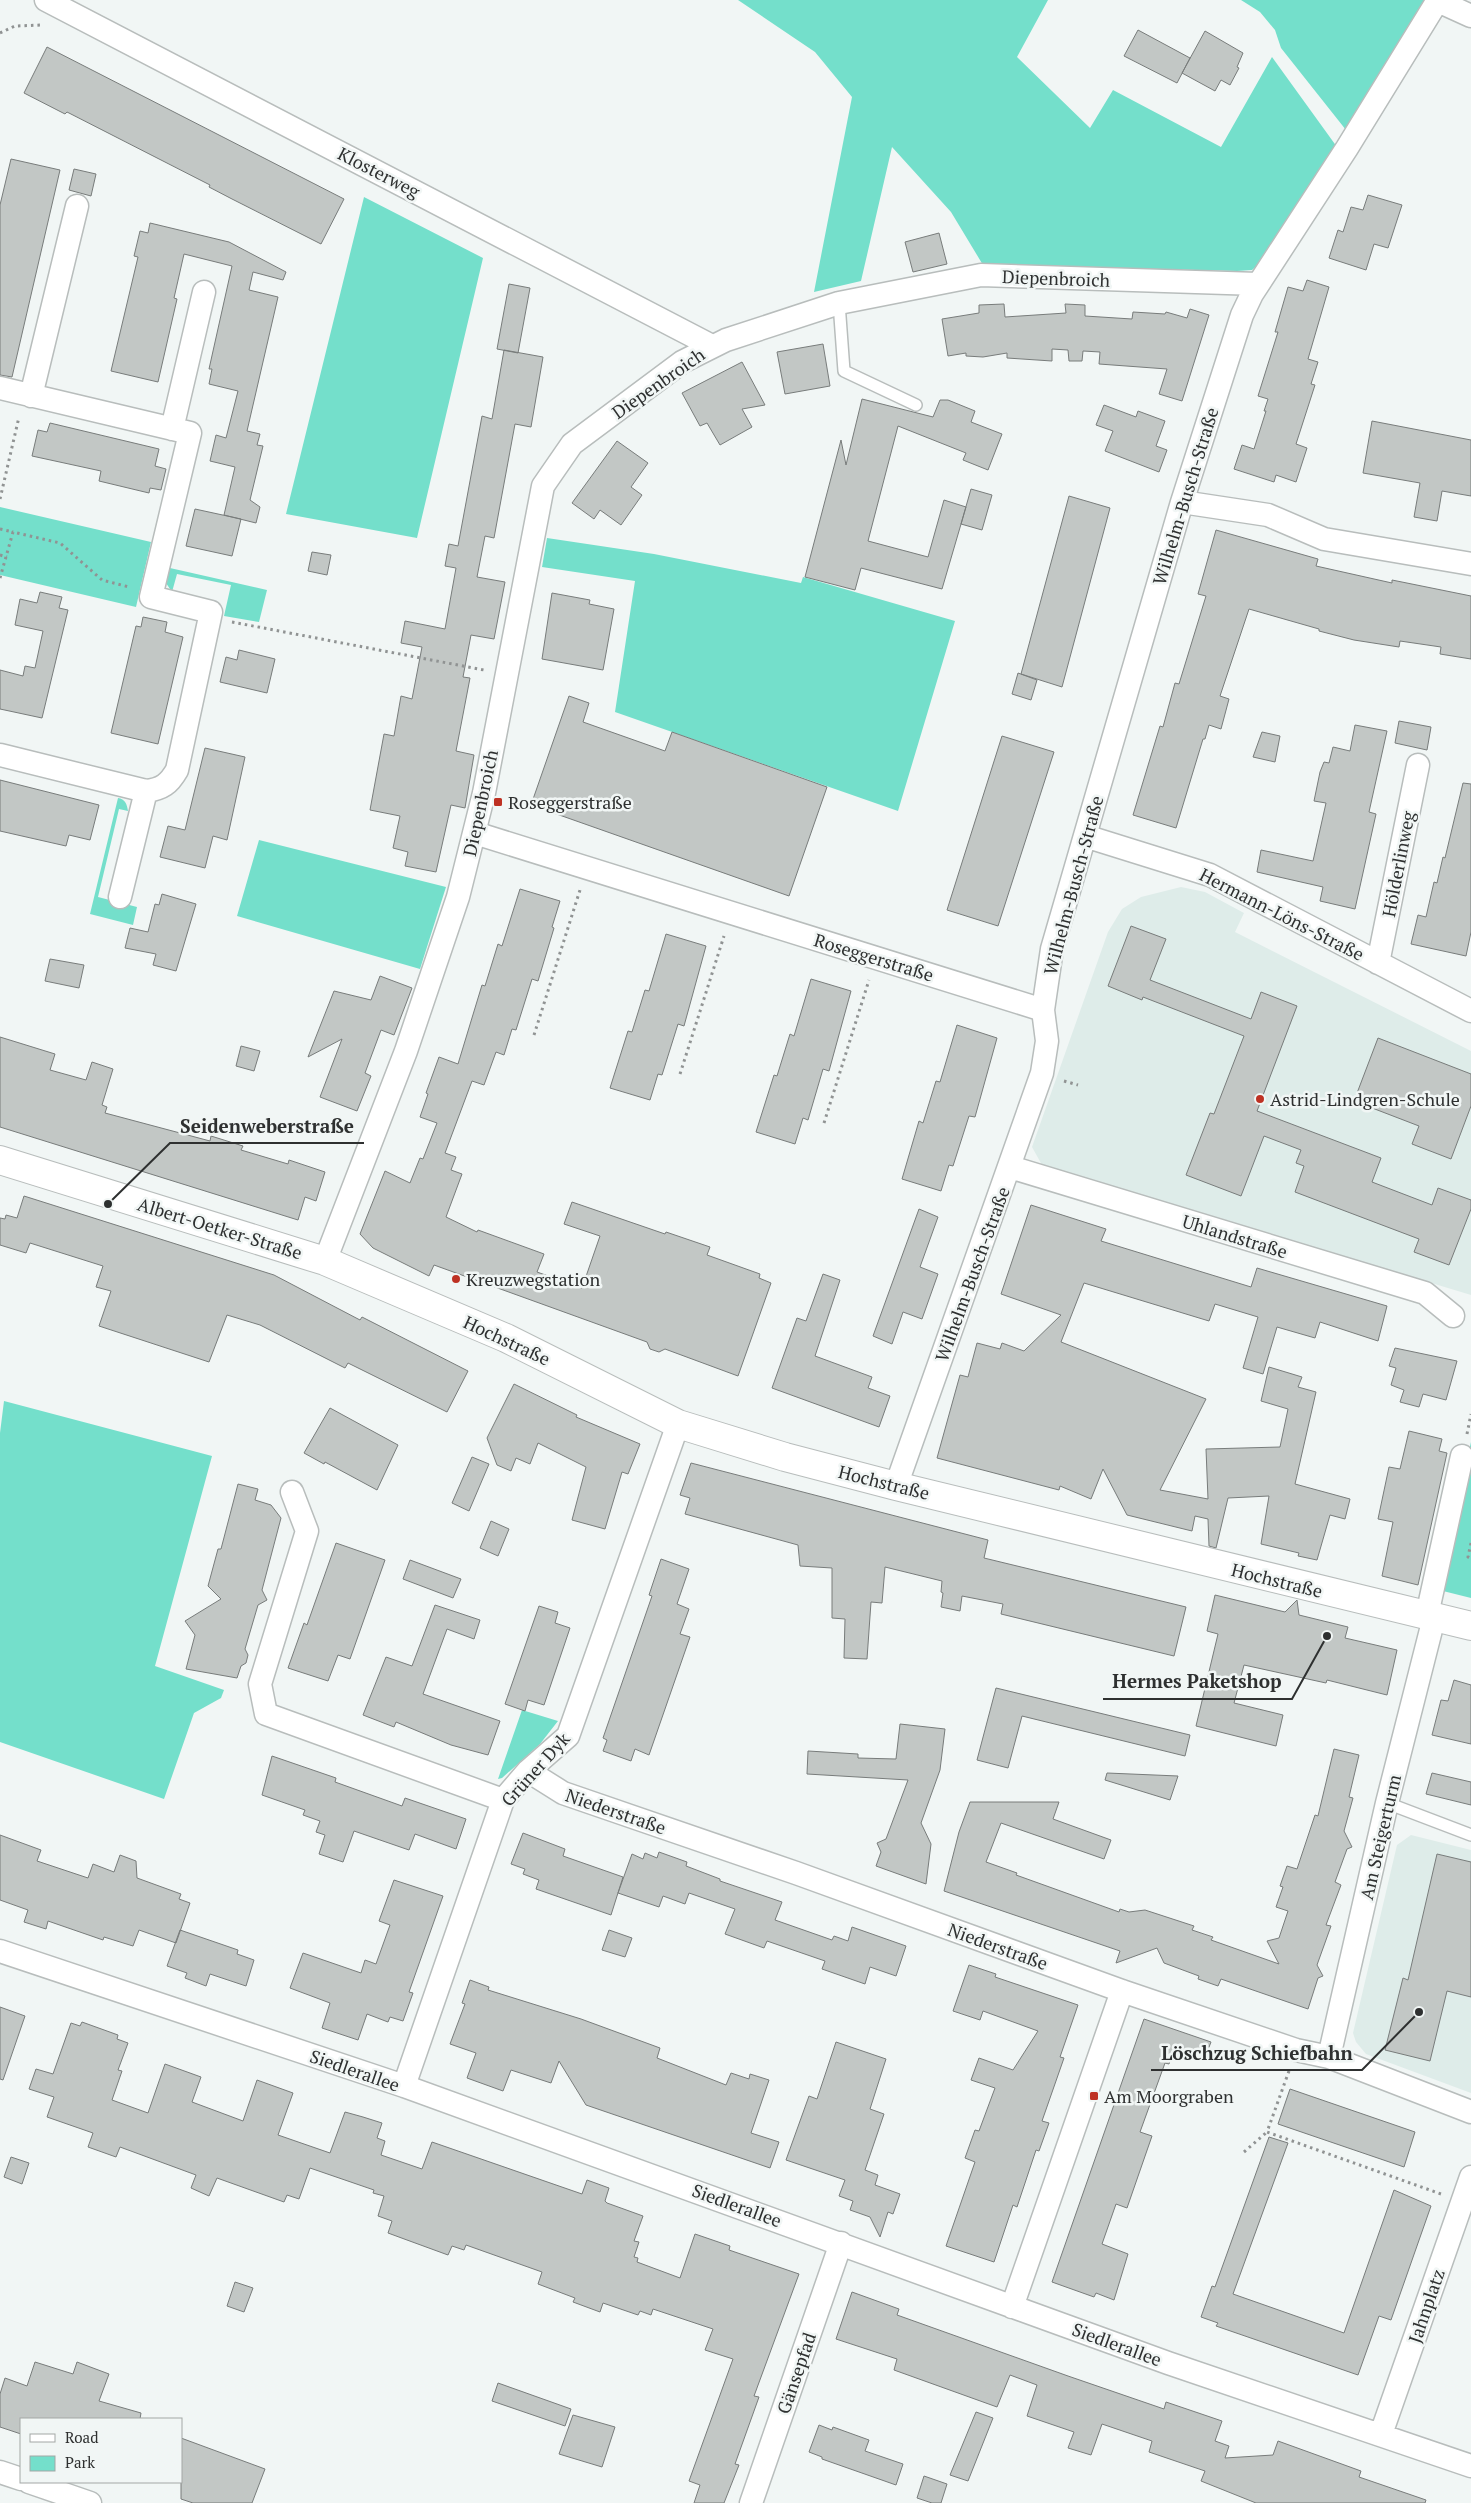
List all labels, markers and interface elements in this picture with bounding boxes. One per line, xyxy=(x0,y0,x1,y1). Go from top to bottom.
street label: Klosterweg xyxy=(334,141,425,203)
street label: Diepenbroich xyxy=(1002,264,1111,292)
street label: Diepenbroich xyxy=(607,342,710,424)
street label: Wilhelm-Busch-Straße xyxy=(1147,404,1223,588)
street label: Diepenbroich xyxy=(457,747,503,858)
place label: Roseggerstraße xyxy=(508,790,632,814)
street label: Wilhelm-Busch-Straße xyxy=(1038,793,1108,977)
marker: Roseggerstraße xyxy=(492,796,504,808)
street label: Hölderlinweg xyxy=(1376,808,1420,919)
street label: Hermann-Löns-Straße xyxy=(1196,862,1368,966)
street label: Roseggerstraße xyxy=(811,927,937,987)
place label: Astrid-Lindgren-Schule xyxy=(1270,1087,1460,1111)
marker: Astrid-Lindgren-Schule xyxy=(1254,1093,1266,1105)
callout: Seidenweberstraße xyxy=(170,1109,364,1143)
text: Seidenweberstraße xyxy=(180,1113,354,1138)
street label: Wilhelm-Busch-Straße xyxy=(929,1183,1015,1365)
street label: Albert-Oetker-Straße xyxy=(135,1192,305,1264)
street label: Uhlandstraße xyxy=(1179,1209,1291,1263)
place label: Kreuzwegstation xyxy=(466,1267,601,1291)
marker: Kreuzwegstation xyxy=(450,1273,462,1285)
street label: Hochstraße xyxy=(460,1309,554,1371)
street label: Hochstraße xyxy=(836,1459,932,1505)
street label: Hochstraße xyxy=(1229,1557,1325,1603)
callout: Hermes Paketshop xyxy=(1103,1665,1292,1699)
text: Hermes Paketshop xyxy=(1112,1668,1282,1693)
street label: Grüner Dyk xyxy=(495,1726,575,1811)
street label: Am Steigerturm xyxy=(1354,1772,1406,1902)
street label: Niederstraße xyxy=(563,1783,669,1839)
street label: Niederstraße xyxy=(945,1917,1051,1975)
callout: Löschzug Schiefbahn xyxy=(1151,2036,1362,2070)
text: Löschzug Schiefbahn xyxy=(1161,2040,1353,2065)
street label: Siedlerallee xyxy=(307,2043,403,2097)
place label: Am Moorgraben xyxy=(1104,2084,1234,2108)
marker: Am Moorgraben xyxy=(1088,2090,1100,2102)
street label: Siedlerallee xyxy=(689,2178,785,2232)
street label: Jahnplatz xyxy=(1402,2266,1450,2346)
street label: Siedlerallee xyxy=(1069,2317,1165,2371)
street label: Gänsepfad xyxy=(771,2329,821,2417)
legend xyxy=(20,2418,182,2483)
text: Road xyxy=(65,2427,98,2447)
text: Park xyxy=(65,2452,95,2472)

